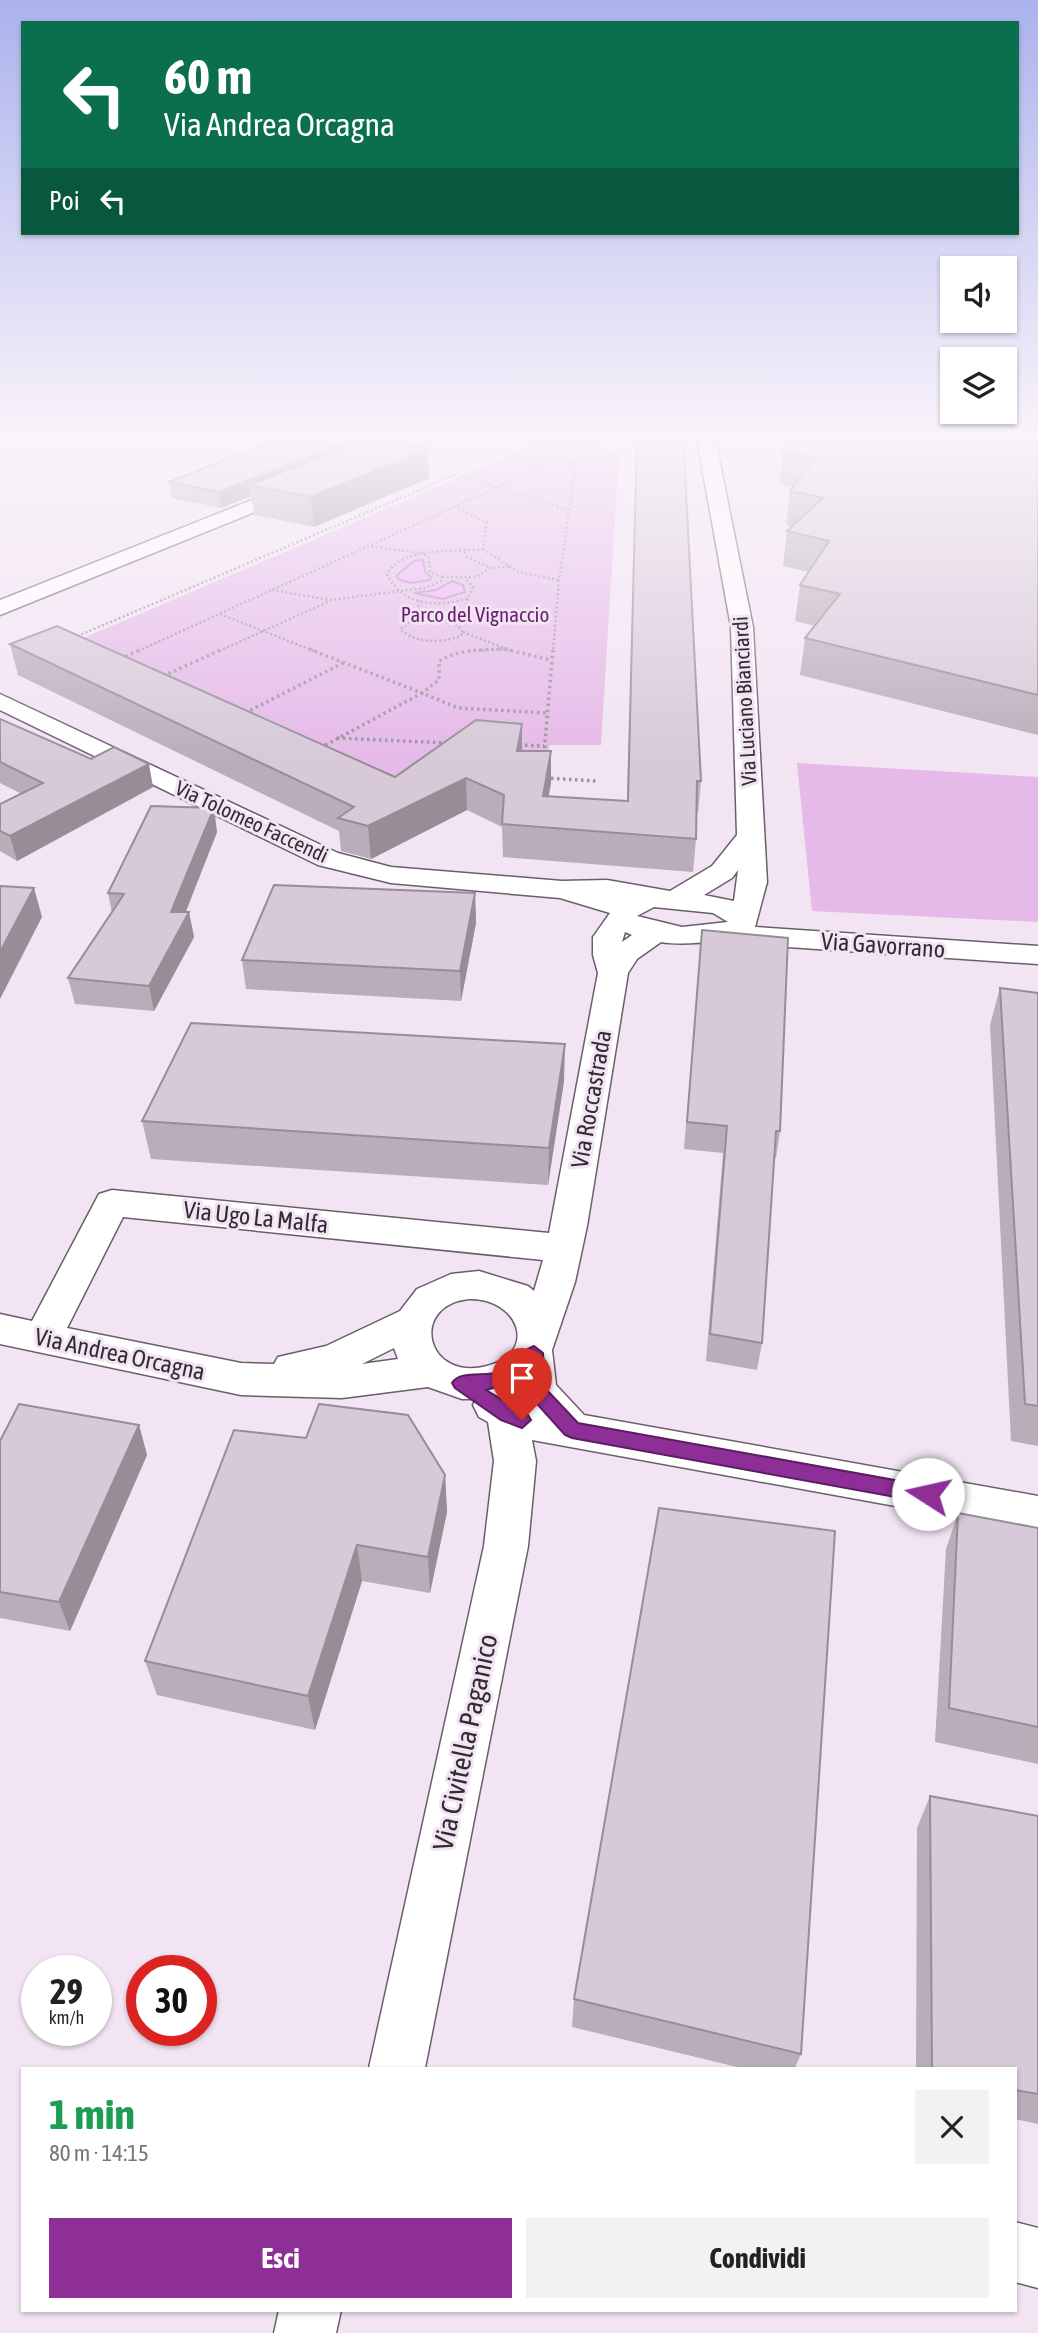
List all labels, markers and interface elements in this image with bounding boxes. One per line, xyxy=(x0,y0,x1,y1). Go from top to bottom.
text: 60 m xyxy=(164,48,252,104)
icon: left xyxy=(49,49,140,140)
text: Via Andrea Orcagna xyxy=(164,106,395,143)
icon: left xyxy=(94,182,132,220)
text: Poi xyxy=(49,186,80,216)
map controls xyxy=(940,256,1017,424)
button: sound xyxy=(940,256,1017,333)
button: layers xyxy=(940,347,1017,424)
park label: Parco del Vignaccio xyxy=(401,602,549,626)
street label: Via Luciano Bianciardi xyxy=(728,616,760,786)
street label: Via Tolomeo Faccendi xyxy=(172,775,332,867)
street label: Via Gavorrano xyxy=(820,927,946,963)
street label: Via Roccastrada xyxy=(566,1028,616,1170)
street label: Via Ugo La Malfa xyxy=(182,1196,330,1238)
street label: Via Andrea Orcagna xyxy=(32,1323,208,1385)
pin xyxy=(492,1348,552,1420)
icon: arrive xyxy=(503,1359,541,1397)
position arrow xyxy=(891,1457,965,1531)
street label: Via Civitella Paganico xyxy=(426,1631,504,1853)
speed limit sign: 30 xyxy=(126,1955,217,2046)
text: 29 xyxy=(50,1971,83,2011)
text: km/h xyxy=(49,2007,84,2028)
text: 1 min xyxy=(49,2090,135,2138)
button: close xyxy=(915,2090,989,2164)
text: 80 m · 14:15 xyxy=(49,2140,149,2166)
button: Esci xyxy=(49,2218,512,2298)
button: Condividi xyxy=(526,2218,989,2298)

